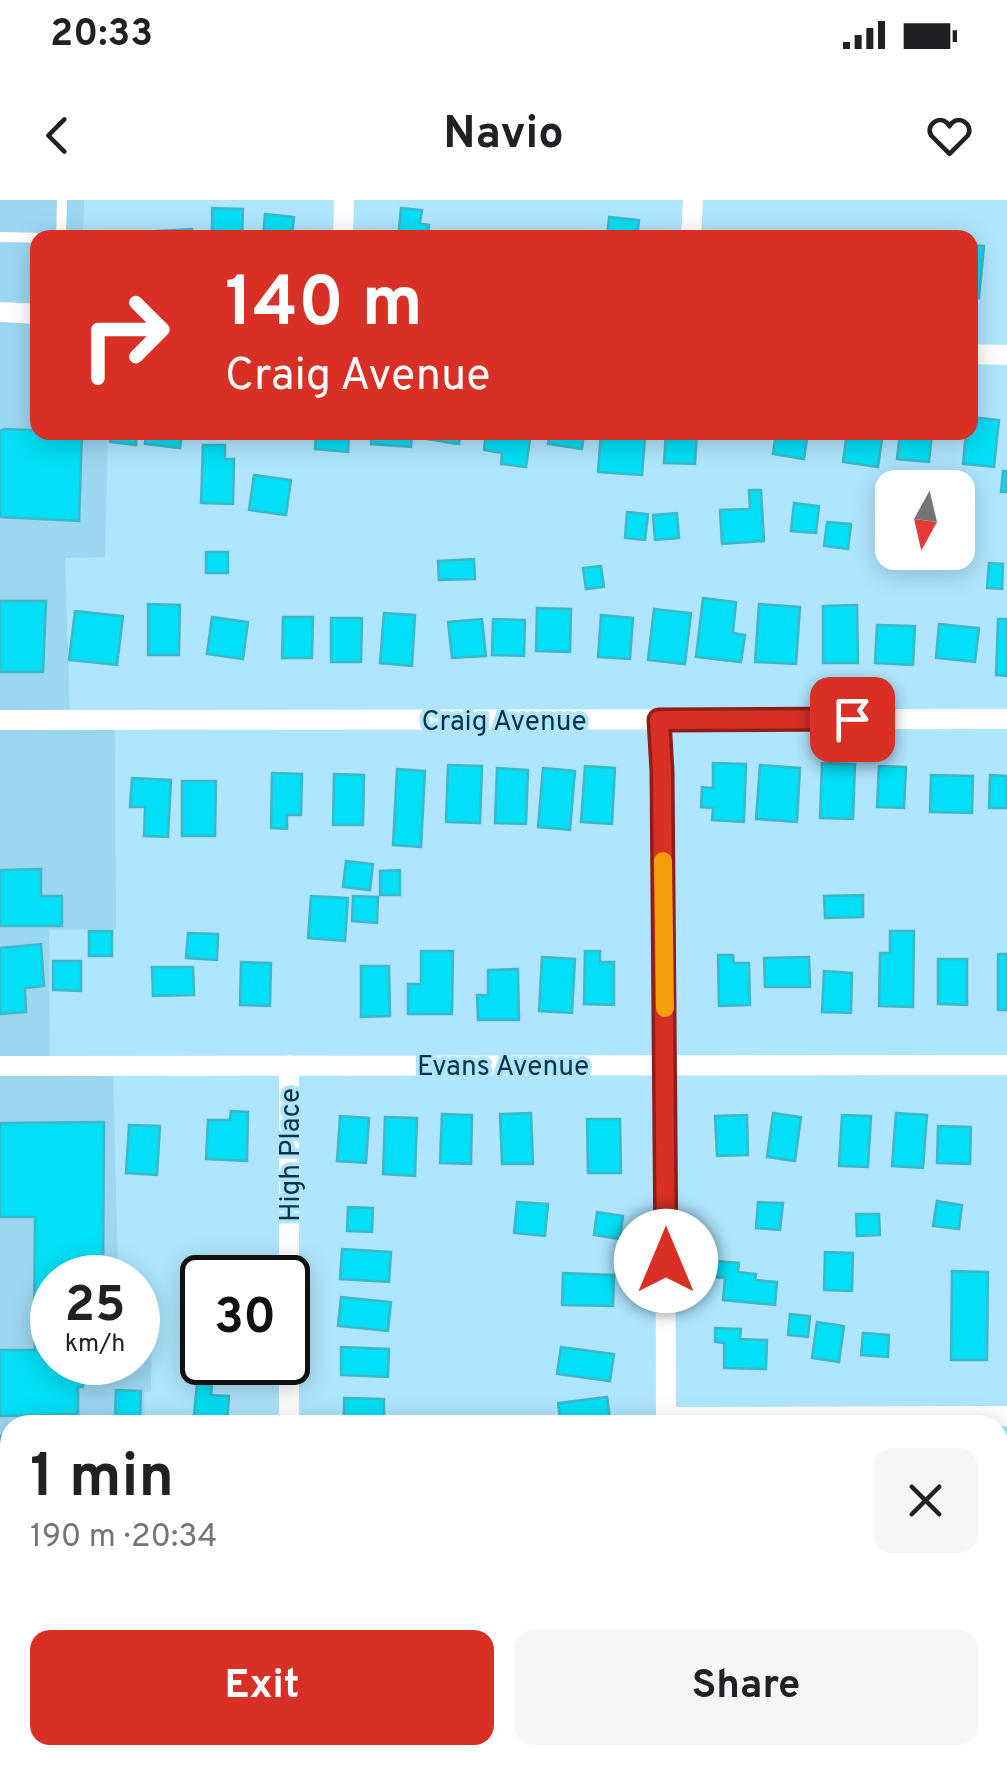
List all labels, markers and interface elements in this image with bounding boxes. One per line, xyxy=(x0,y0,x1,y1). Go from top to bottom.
text: 20:33 xyxy=(50,11,153,60)
text: Navio xyxy=(443,107,564,164)
icon: back xyxy=(30,108,85,163)
icon: heart xyxy=(922,108,977,163)
text: 140 m xyxy=(225,262,423,351)
icon: right xyxy=(60,270,190,400)
text: Craig Avenue xyxy=(225,349,490,406)
north arrow xyxy=(875,470,975,570)
map controls xyxy=(875,470,975,570)
pin xyxy=(810,677,895,762)
icon: arrive xyxy=(825,692,880,747)
street label: Craig Avenue xyxy=(421,705,587,741)
street label: Evans Avenue xyxy=(417,1050,589,1086)
street label: High Place xyxy=(274,1088,310,1222)
position arrow xyxy=(614,1209,718,1313)
speed limit sign: 30 xyxy=(180,1255,310,1385)
text: 25 xyxy=(64,1276,126,1339)
text: km/h xyxy=(65,1329,125,1361)
text: 1 min xyxy=(30,1442,174,1518)
button: close xyxy=(873,1448,978,1553)
text: 190 m · 20:34 xyxy=(30,1518,217,1558)
button: Exit xyxy=(30,1630,494,1745)
button: Share xyxy=(514,1630,978,1745)

